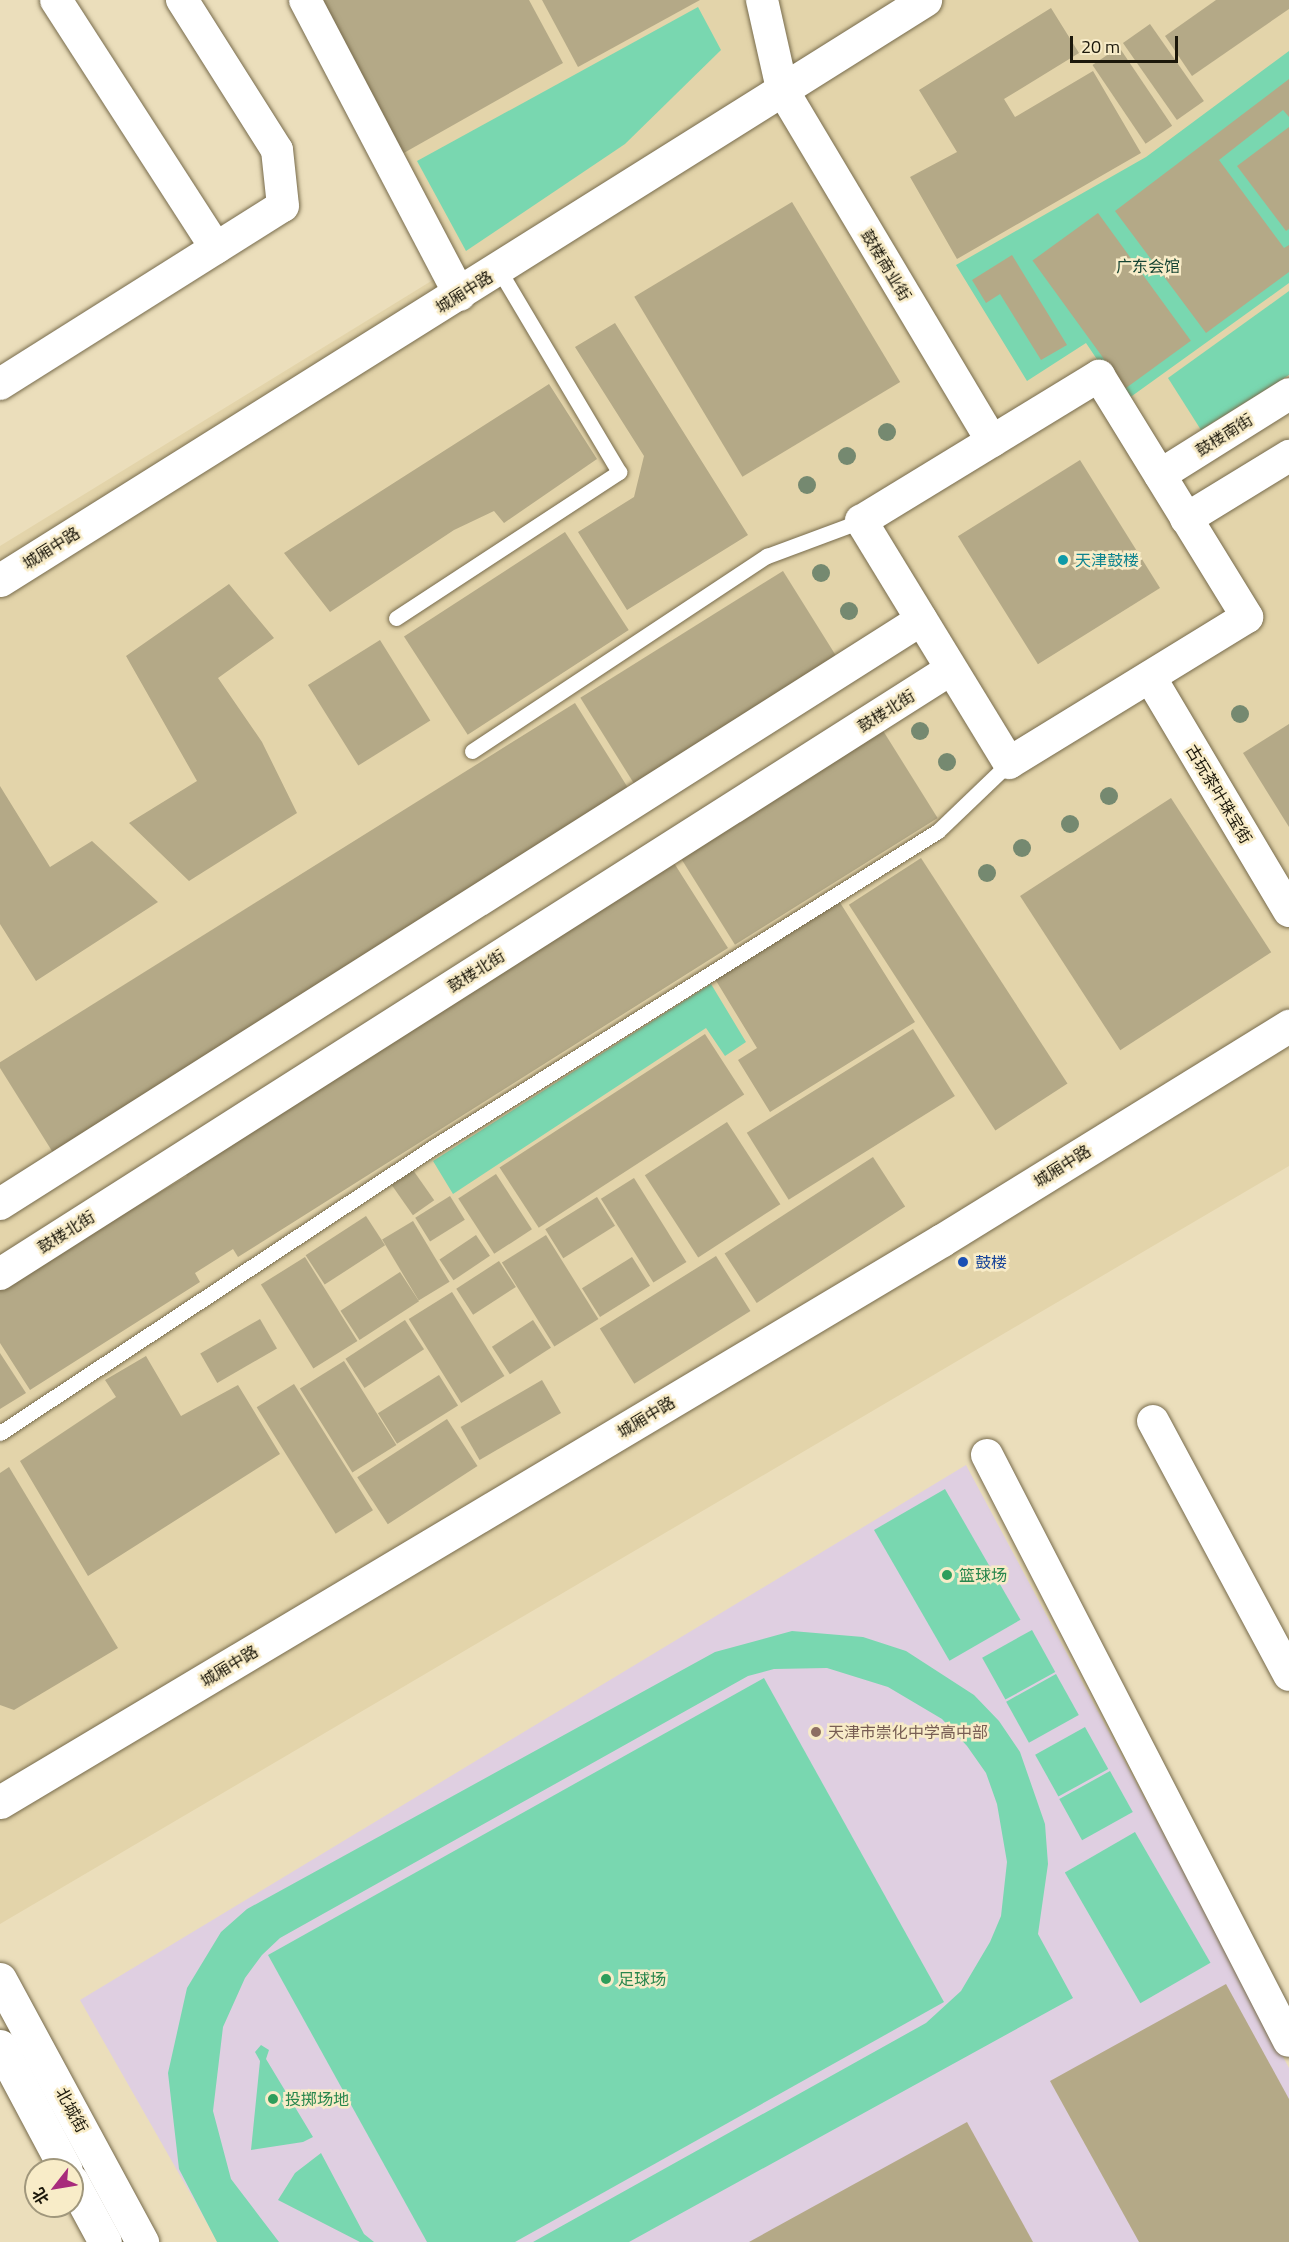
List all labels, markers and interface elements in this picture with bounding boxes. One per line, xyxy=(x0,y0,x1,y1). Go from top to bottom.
scale bar xyxy=(1073,24,1181,62)
text: 20 m xyxy=(1081,33,1120,60)
street label: 鼓楼商业街 xyxy=(857,226,915,304)
park label: 广东会馆 xyxy=(1116,256,1180,276)
street label: 城厢中路 xyxy=(432,267,496,317)
street label: 鼓楼南街 xyxy=(1192,410,1256,460)
street label: 城厢中路 xyxy=(19,523,83,573)
place label: 天津鼓楼 xyxy=(1075,550,1139,570)
marker: 天津鼓楼 xyxy=(1056,553,1070,567)
street label: 鼓楼北街 xyxy=(854,686,918,736)
street label: 古玩茶叶珠宝街 xyxy=(1182,741,1256,847)
street label: 鼓楼北街 xyxy=(444,946,508,996)
street label: 城厢中路 xyxy=(1030,1141,1094,1191)
street label: 鼓楼北街 xyxy=(34,1207,98,1257)
place label: 鼓楼 xyxy=(975,1252,1007,1272)
marker: 鼓楼 xyxy=(956,1255,970,1269)
street label: 城厢中路 xyxy=(614,1392,678,1442)
place label: 篮球场 xyxy=(959,1565,1007,1585)
marker: 篮球场 xyxy=(940,1568,954,1582)
street label: 城厢中路 xyxy=(197,1641,261,1691)
place label: 天津市崇化中学高中部 xyxy=(828,1722,988,1742)
marker: 天津市崇化中学高中部 xyxy=(809,1725,823,1739)
place label: 足球场 xyxy=(618,1969,666,1989)
marker: 足球场 xyxy=(599,1972,613,1986)
street label: 北城街 xyxy=(52,2084,92,2136)
place label: 投掷场地 xyxy=(285,2089,349,2109)
marker: 投掷场地 xyxy=(266,2092,280,2106)
north arrow xyxy=(24,2158,84,2218)
text: 北 xyxy=(26,2183,55,2209)

